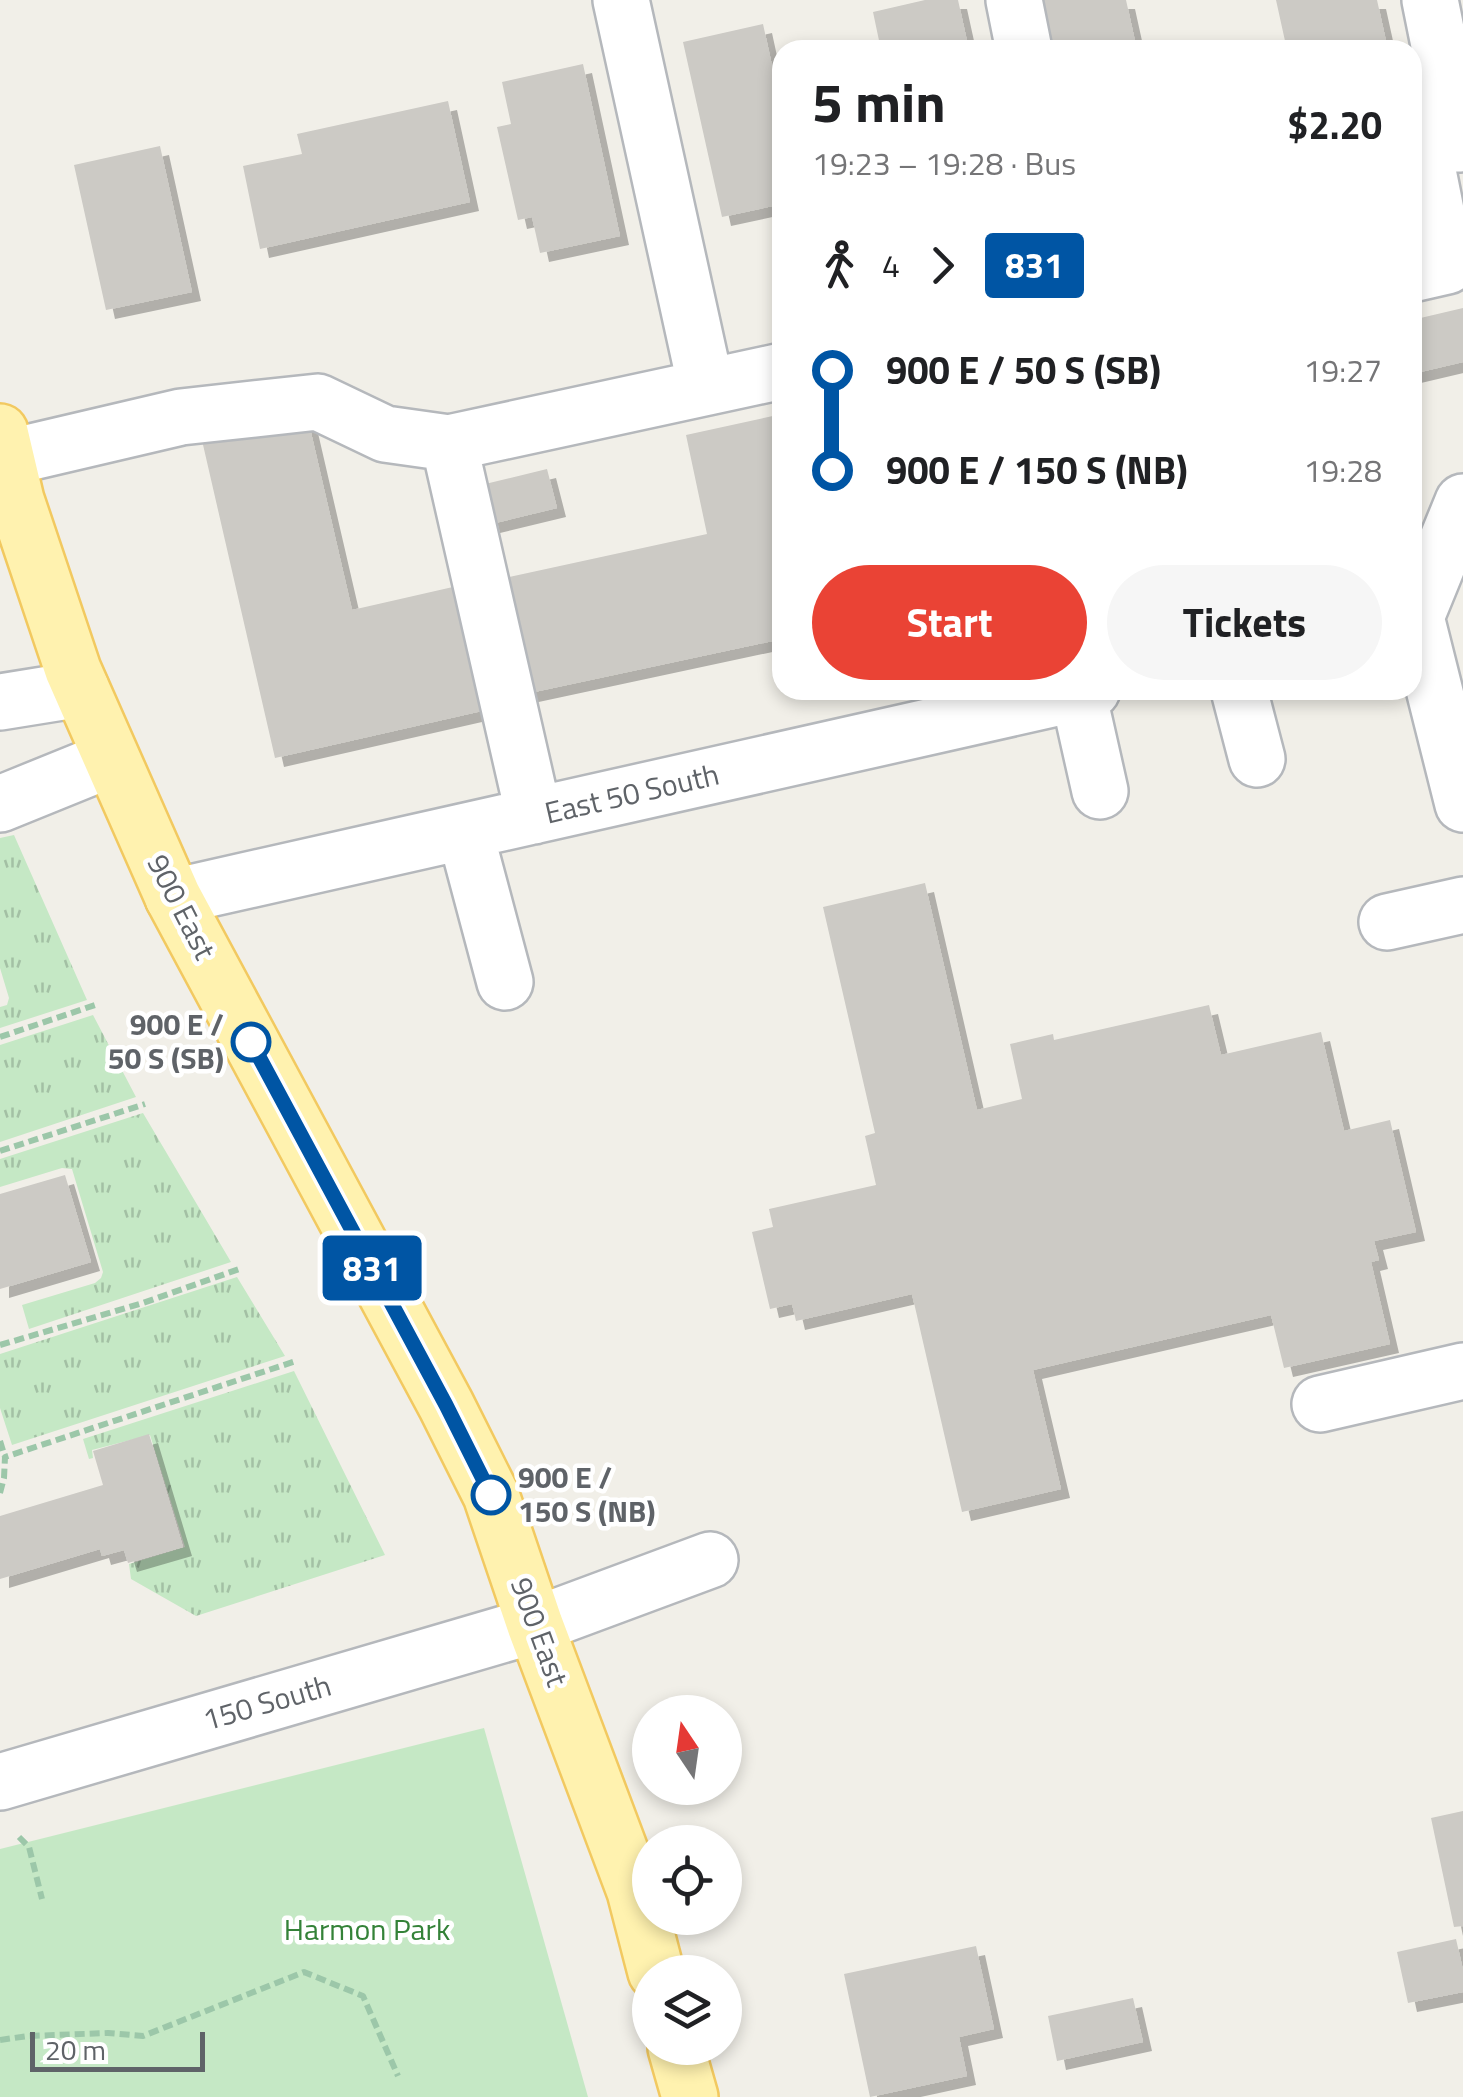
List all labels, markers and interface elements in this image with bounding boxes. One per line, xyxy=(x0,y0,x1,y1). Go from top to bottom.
text: 5 min xyxy=(812,60,946,143)
text: $2.20 xyxy=(1287,96,1382,154)
text: 19:23 – 19:28 · Bus xyxy=(812,139,1076,187)
icon: walk xyxy=(812,238,867,293)
icon: forward xyxy=(915,238,970,293)
text: 831 xyxy=(1005,238,1064,292)
text: 4 xyxy=(882,241,900,289)
text: 900 E / 50 S (SB) xyxy=(886,341,1161,399)
text: 19:27 xyxy=(1303,346,1382,394)
text: 900 E / 150 S (NB) xyxy=(886,441,1188,499)
text: 19:28 xyxy=(1303,446,1382,494)
button: Start xyxy=(812,565,1087,680)
button: Tickets xyxy=(1107,565,1382,680)
street label: East 50 South xyxy=(540,751,723,835)
street label: 900 East xyxy=(136,846,228,968)
place label: 900 E / 50 S (SB) xyxy=(108,1001,224,1081)
marker: 900 E / 50 S (SB) xyxy=(232,1023,270,1061)
line badge: 831 xyxy=(314,1236,430,1300)
text: 831 xyxy=(343,1241,401,1295)
place label: 900 E / 150 S (NB) xyxy=(518,1454,655,1534)
marker: 900 E / 150 S (NB) xyxy=(472,1476,510,1514)
street label: 900 East xyxy=(499,1571,581,1693)
street label: 150 South xyxy=(197,1662,336,1742)
north arrow xyxy=(632,1695,742,1805)
map controls xyxy=(632,1695,742,2065)
button: locate xyxy=(632,1825,742,1935)
park label: Harmon Park xyxy=(284,1906,450,1952)
button: layers xyxy=(632,1955,742,2065)
scale bar xyxy=(30,2027,205,2072)
text: 20 m xyxy=(45,2028,106,2071)

